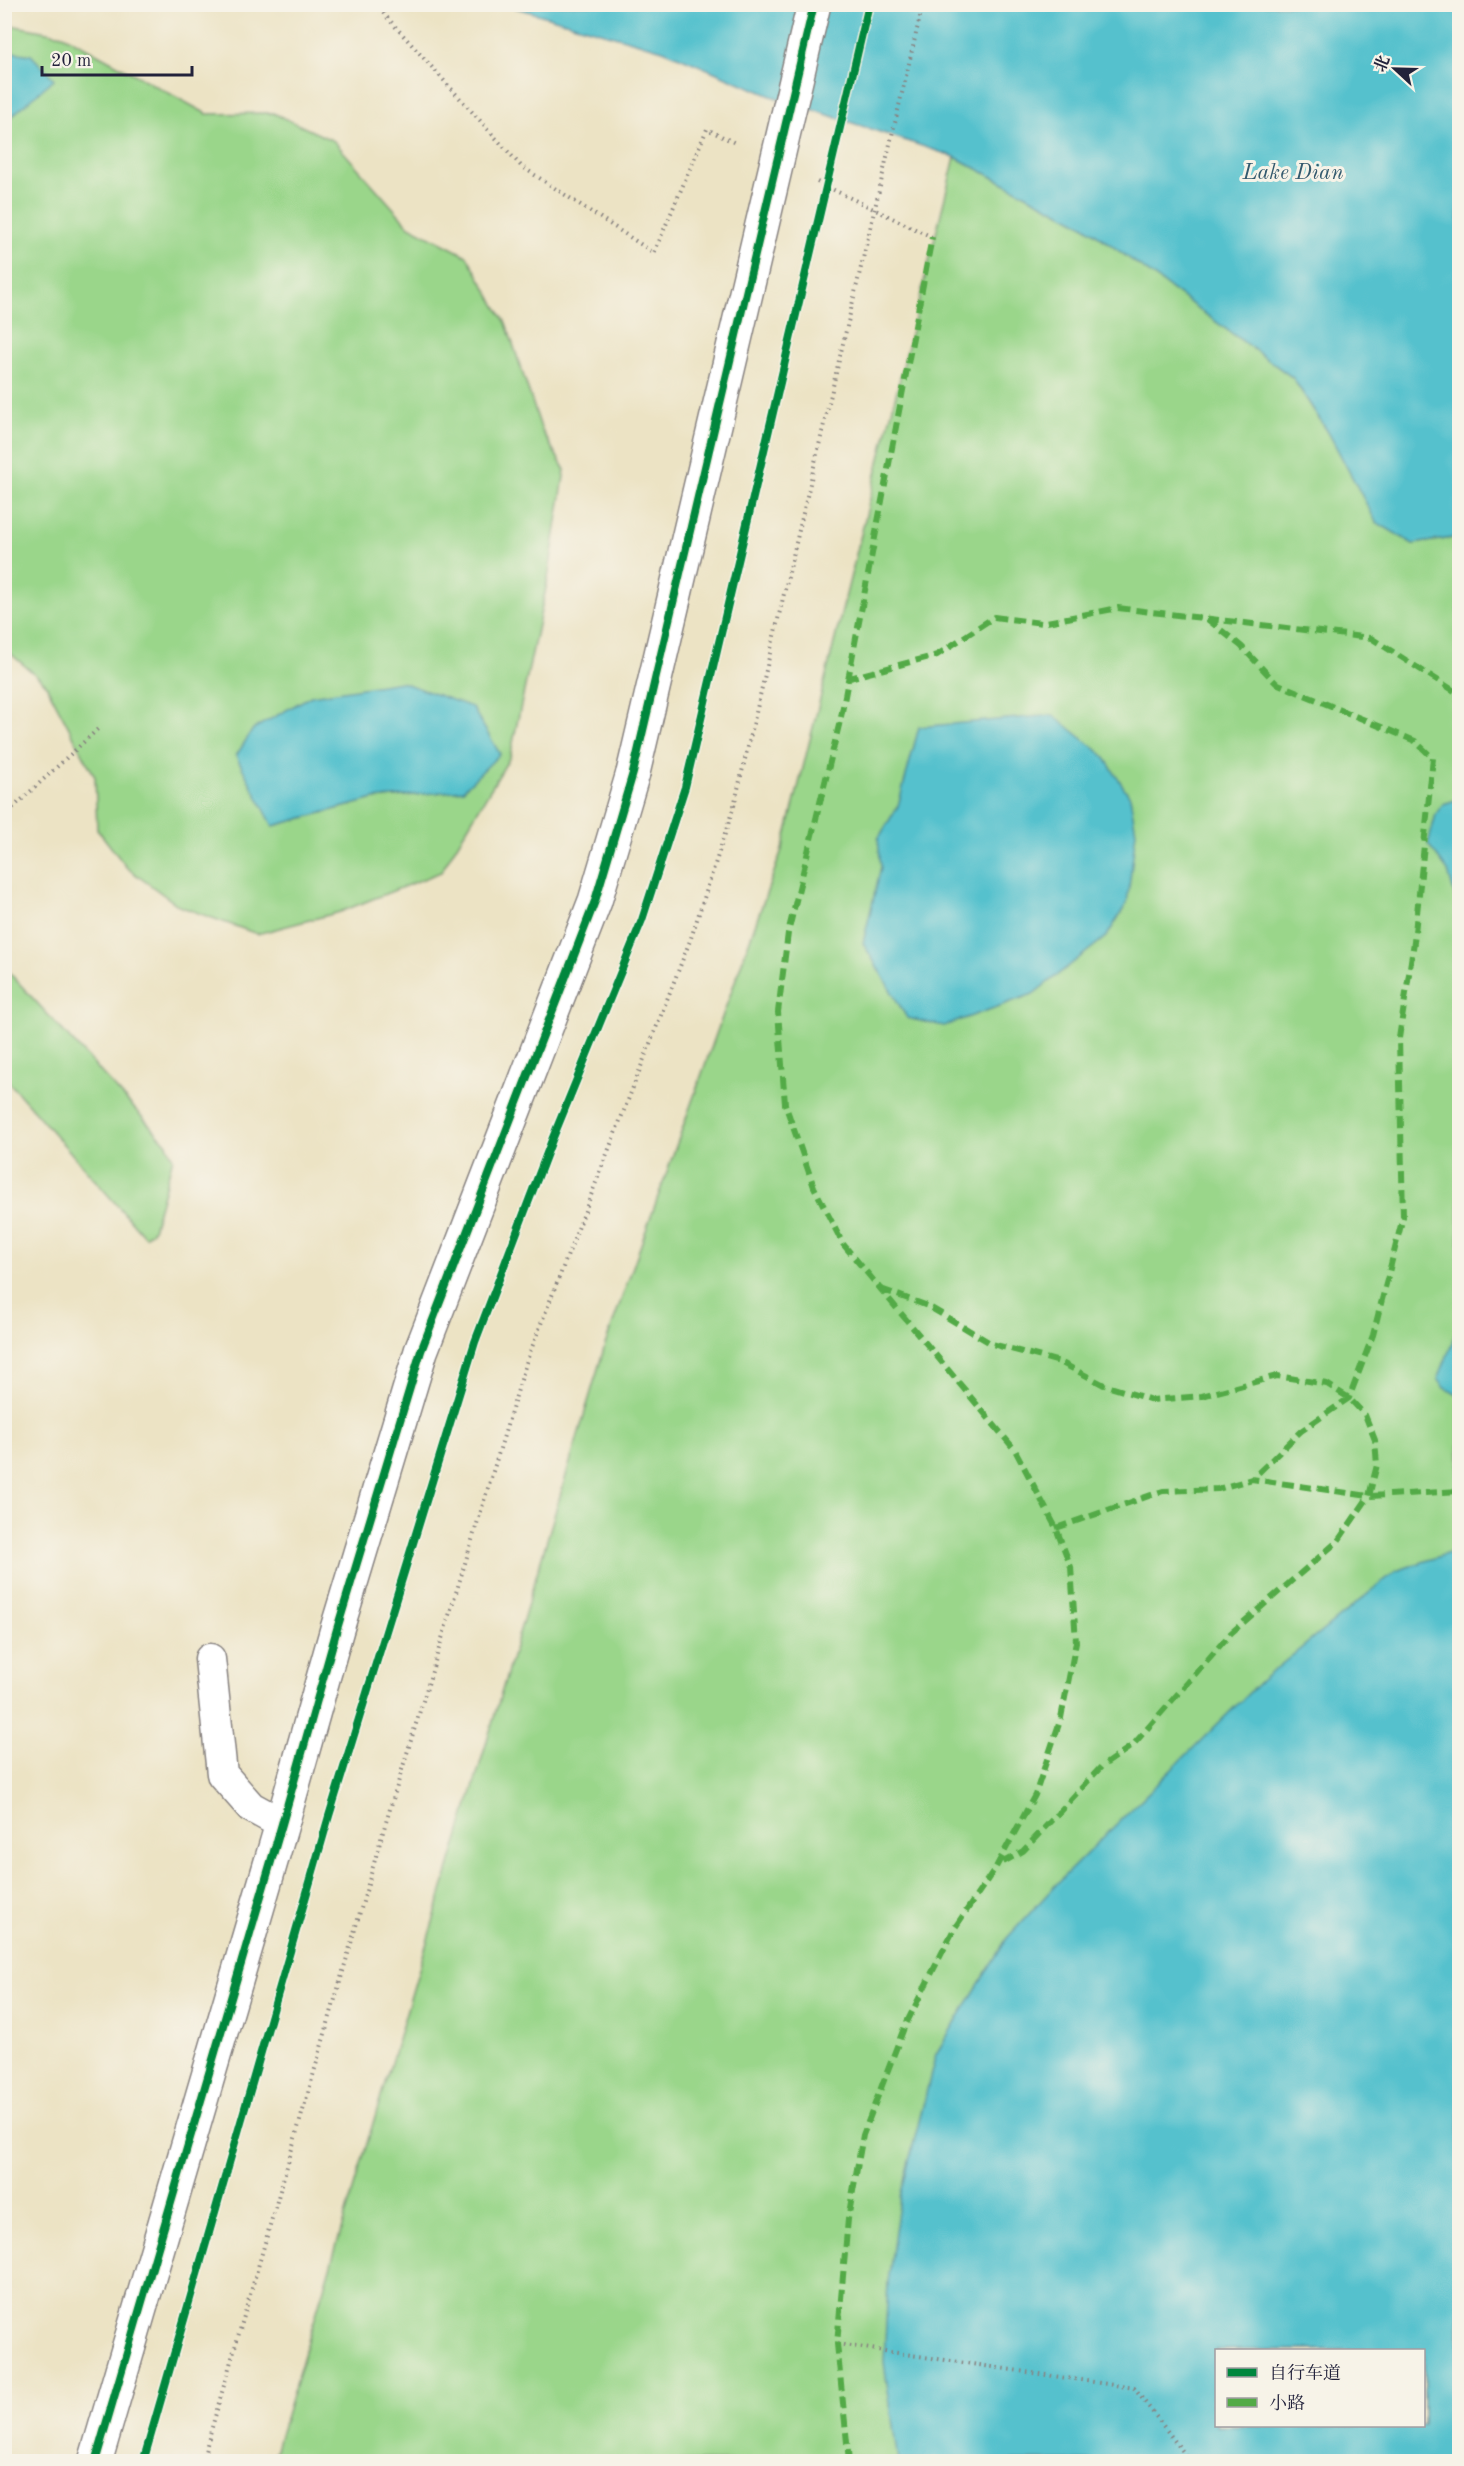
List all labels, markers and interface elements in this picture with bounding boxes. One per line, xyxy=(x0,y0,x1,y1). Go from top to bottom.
scale bar xyxy=(42,39,192,77)
north arrow xyxy=(1365,39,1425,99)
text: 20 m xyxy=(51,52,91,70)
text: 北 xyxy=(1371,53,1393,75)
water label: Lake Dian xyxy=(1242,162,1344,184)
legend xyxy=(1215,2349,1425,2427)
text: 自行车道 xyxy=(1269,2363,1341,2383)
text: 小路 xyxy=(1269,2393,1305,2413)

